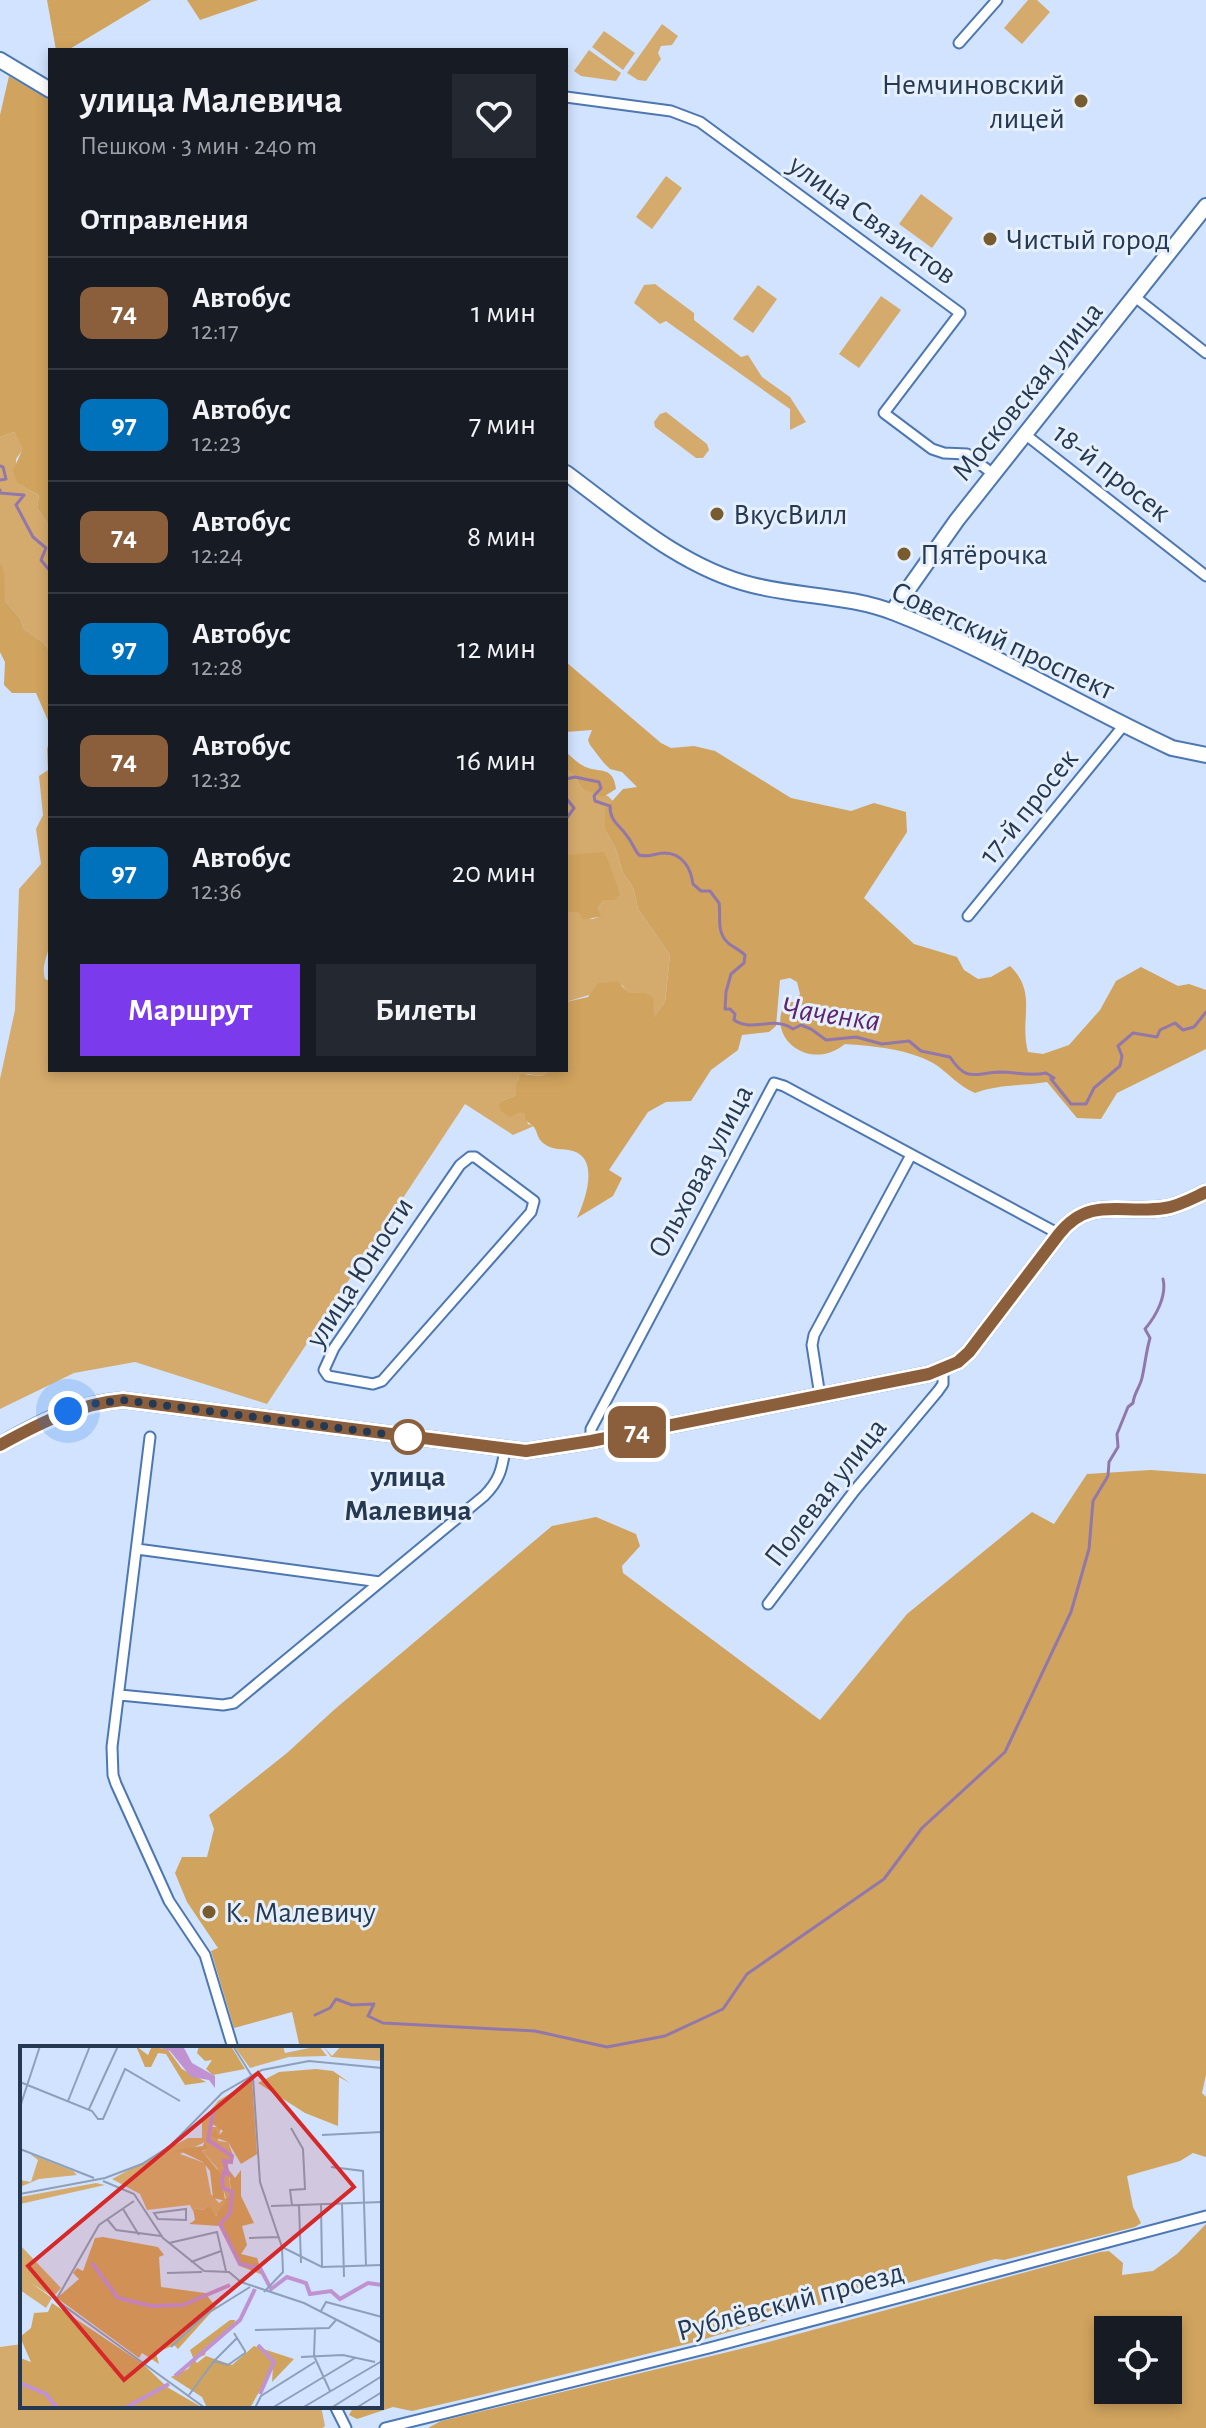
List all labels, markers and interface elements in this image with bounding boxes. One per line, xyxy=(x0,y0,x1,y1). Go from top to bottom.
place label: Немчиновский лицей xyxy=(882,70,1065,134)
button: heart xyxy=(452,74,536,158)
text: улица Малевича xyxy=(80,82,342,120)
marker: Немчиновский лицей xyxy=(1072,92,1090,110)
text: Пешком · 3 мин · 240 m xyxy=(80,133,317,159)
street label: улица Связистов xyxy=(782,149,962,290)
text: Отправления xyxy=(80,205,249,235)
place label: Чистый город xyxy=(1006,225,1170,255)
marker: Чистый город xyxy=(981,230,999,248)
text: Автобус xyxy=(192,283,291,313)
street label: Московская улица xyxy=(947,296,1109,487)
text: 1 мин xyxy=(471,298,536,328)
text: 74 xyxy=(111,299,137,327)
text: 12:17 xyxy=(192,318,239,344)
text: Автобус xyxy=(192,395,291,425)
text: 7 мин xyxy=(469,410,536,440)
text: 97 xyxy=(111,411,137,439)
street label: 18-й просек xyxy=(1047,418,1176,528)
text: 12:23 xyxy=(192,430,241,456)
place label: ВкусВилл xyxy=(733,500,848,530)
marker: ВкусВилл xyxy=(708,505,726,523)
text: Автобус xyxy=(192,507,291,537)
text: 8 мин xyxy=(467,522,536,552)
text: 74 xyxy=(111,523,137,551)
place label: Пятёрочка xyxy=(920,540,1048,570)
text: 12:24 xyxy=(192,542,243,568)
marker: Пятёрочка xyxy=(895,545,913,563)
street label: Советский проспект xyxy=(887,576,1119,706)
text: Автобус xyxy=(192,619,291,649)
text: 12 мин xyxy=(457,634,536,664)
text: 97 xyxy=(111,635,137,663)
text: 12:28 xyxy=(192,654,243,680)
text: Автобус xyxy=(192,731,291,761)
street label: 17-й просек xyxy=(974,743,1084,870)
text: 16 мин xyxy=(457,746,536,776)
text: 74 xyxy=(111,747,137,775)
text: 12:32 xyxy=(192,766,241,792)
text: Автобус xyxy=(192,843,291,873)
text: 20 мин xyxy=(452,858,536,888)
text: 97 xyxy=(111,859,137,887)
text: 12:36 xyxy=(192,878,242,904)
button: Маршрут xyxy=(80,964,300,1056)
button: Билеты xyxy=(316,964,536,1056)
water label: Чаченка xyxy=(779,991,882,1037)
street label: Ольховая улица xyxy=(643,1080,759,1263)
street label: улица Юности xyxy=(300,1192,419,1354)
your location xyxy=(48,1391,88,1431)
line badge: 74 xyxy=(601,1406,673,1458)
street label: Полевая улица xyxy=(759,1413,893,1572)
text: 74 xyxy=(624,1418,650,1446)
marker: улица Малевича xyxy=(391,1420,425,1454)
place label: улица Малевича xyxy=(344,1462,472,1526)
place label: К. Малевичу xyxy=(225,1898,376,1928)
marker: К. Малевичу xyxy=(200,1903,218,1921)
inset map xyxy=(20,2046,382,2408)
street label: Рублёвский проезд xyxy=(674,2257,907,2347)
map controls xyxy=(1094,2316,1182,2404)
button: locate xyxy=(1094,2316,1182,2404)

